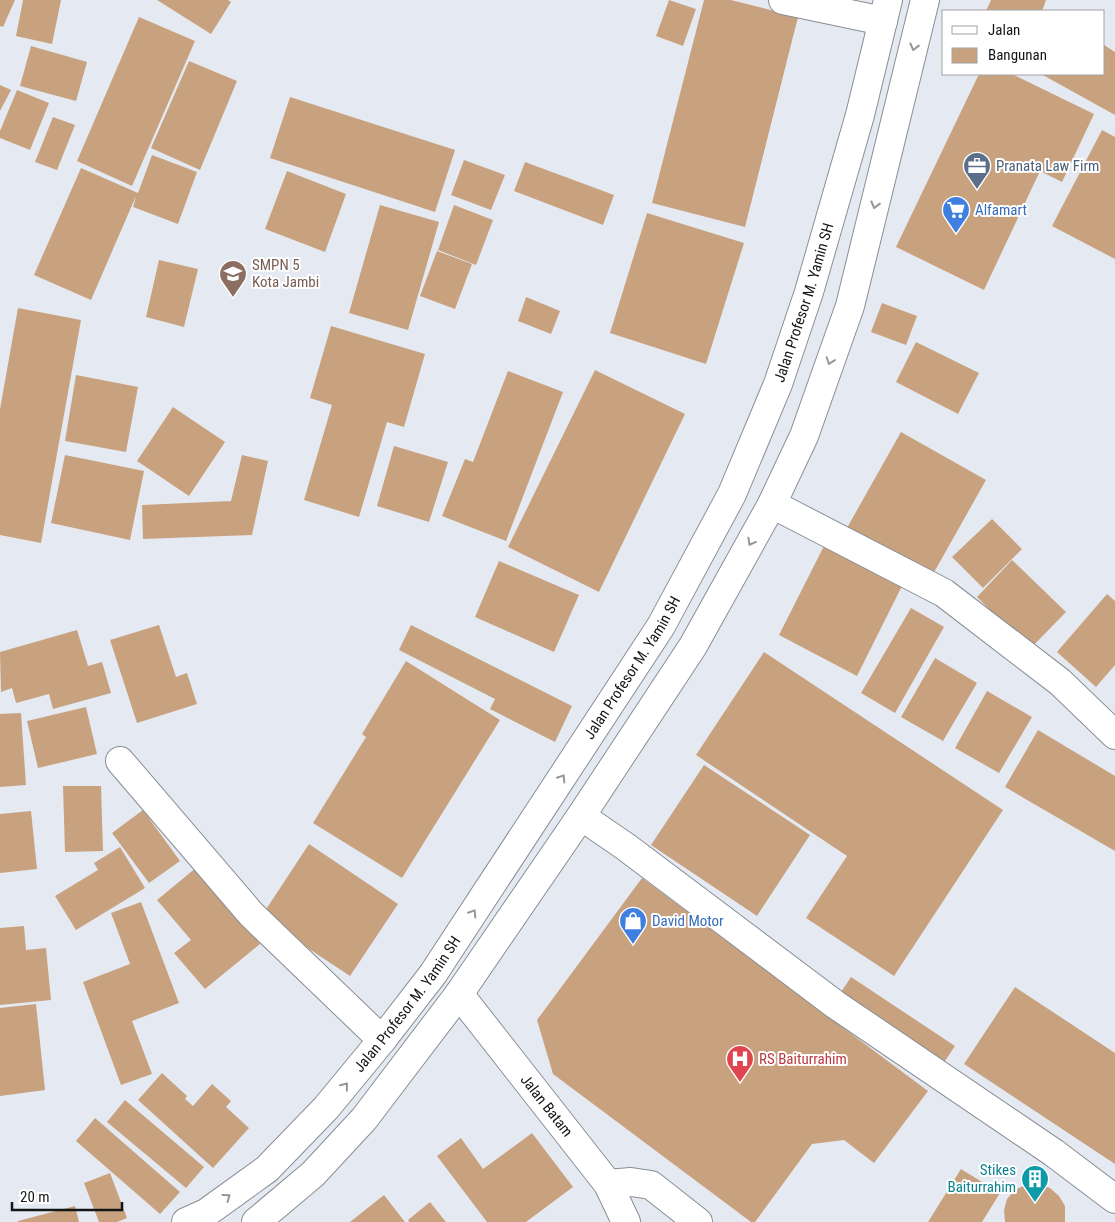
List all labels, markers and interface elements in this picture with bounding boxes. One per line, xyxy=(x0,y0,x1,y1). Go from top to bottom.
legend xyxy=(942,10,1105,75)
text: Jalan xyxy=(988,21,1020,39)
one-way arrow xyxy=(909,43,920,52)
text: Bangunan xyxy=(988,46,1047,64)
office icon: Pranata Law Firm xyxy=(962,151,992,190)
place label: Pranata Law Firm xyxy=(996,157,1099,175)
supermarket icon: Alfamart xyxy=(941,195,971,234)
one-way arrow xyxy=(870,201,881,210)
place label: Alfamart xyxy=(975,201,1027,219)
street label: Jalan Profesor M. Yamin SH xyxy=(770,221,837,385)
place label: SMPN 5 Kota Jambi xyxy=(252,256,319,291)
school or university icon: SMPN 5 Kota Jambi xyxy=(218,259,248,298)
one-way arrow xyxy=(826,356,836,365)
one-way arrow xyxy=(747,536,757,545)
street label: Jalan Profesor M. Yamin SH xyxy=(580,593,684,743)
one-way arrow xyxy=(556,774,565,783)
shop icon: David Motor xyxy=(618,906,648,945)
one-way arrow xyxy=(466,910,476,919)
place label: David Motor xyxy=(652,912,724,930)
street label: Jalan Profesor M. Yamin SH xyxy=(350,933,464,1076)
hospital icon: RS Baiturrahim xyxy=(725,1044,755,1083)
place label: RS Baiturrahim xyxy=(759,1050,847,1068)
street label: Jalan Batam xyxy=(517,1071,577,1140)
one-way arrow xyxy=(339,1083,347,1092)
place label: Stikes Baiturrahim xyxy=(947,1161,1016,1196)
building icon: Stikes Baiturrahim xyxy=(1020,1164,1050,1203)
scale bar xyxy=(12,1180,122,1212)
text: 20 m xyxy=(20,1188,50,1206)
one-way arrow xyxy=(221,1195,230,1203)

